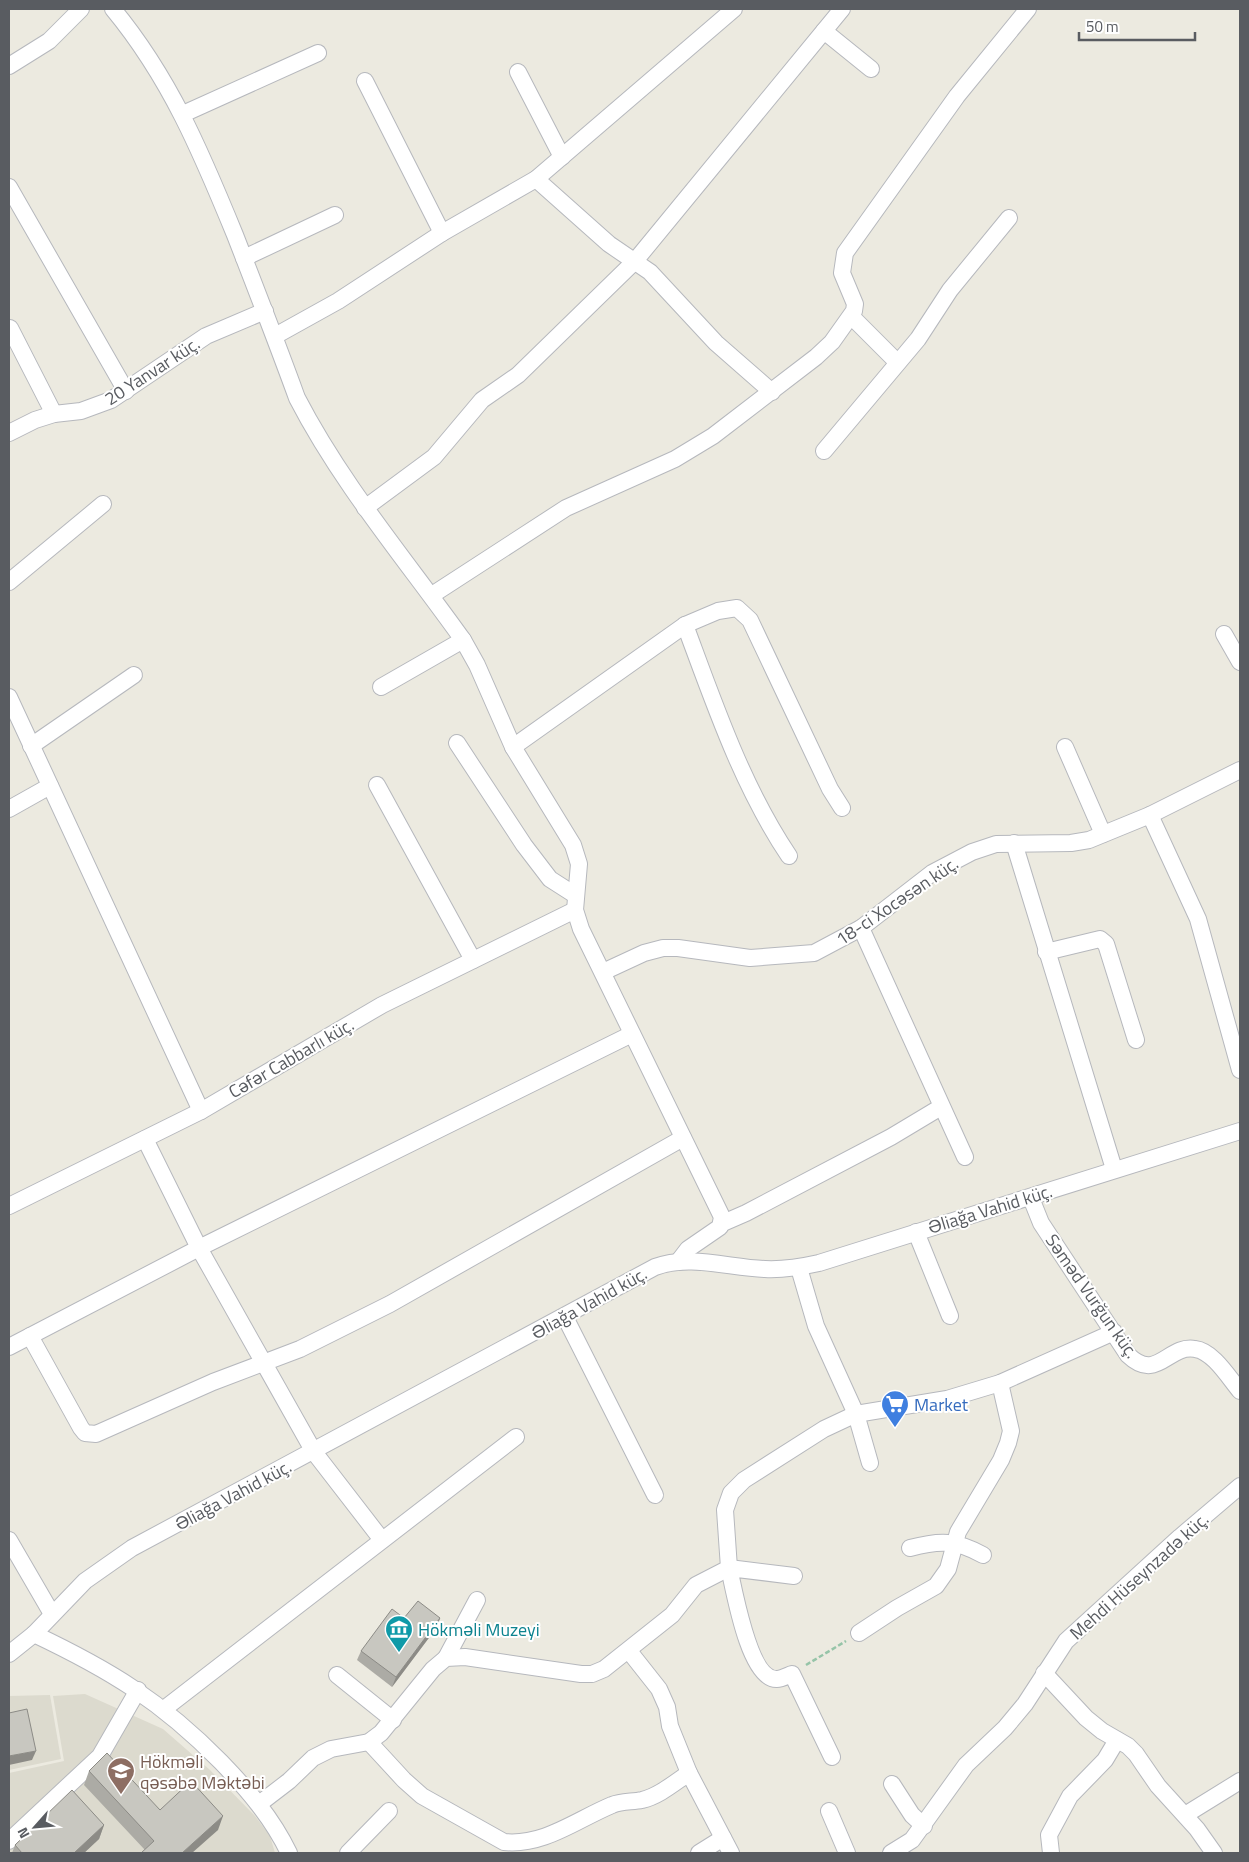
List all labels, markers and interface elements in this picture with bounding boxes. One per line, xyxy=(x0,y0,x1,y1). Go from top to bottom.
scale bar xyxy=(1079,10,1195,42)
text: 50 m xyxy=(1086,15,1119,38)
street label: 20 Yanvar küç. xyxy=(99,330,205,412)
street label: 18-ci Xocəsən küç. xyxy=(830,850,964,952)
street label: Cəfər Cabbarlı küç. xyxy=(223,1011,359,1105)
street label: Əliağa Vahid küç. xyxy=(924,1177,1056,1241)
street label: Səməd Vurğun küç. xyxy=(1039,1228,1145,1364)
street label: Əliağa Vahid küç. xyxy=(526,1260,652,1346)
supermarket icon: Market xyxy=(880,1389,910,1428)
place label: Market xyxy=(914,1391,969,1418)
street label: Əliağa Vahid küç. xyxy=(170,1453,296,1537)
street label: Mehdi Hüseynzadə küç. xyxy=(1063,1506,1215,1646)
museum icon: Hökməli Muzeyi xyxy=(384,1614,414,1653)
place label: Hökməli Muzeyi xyxy=(418,1616,540,1643)
place label: Hökməli qəsəbə Məktəbi xyxy=(140,1748,265,1796)
school or university icon: Hökməli qəsəbə Məktəbi xyxy=(106,1756,136,1795)
north arrow xyxy=(10,1802,60,1852)
text: N xyxy=(11,1824,35,1842)

